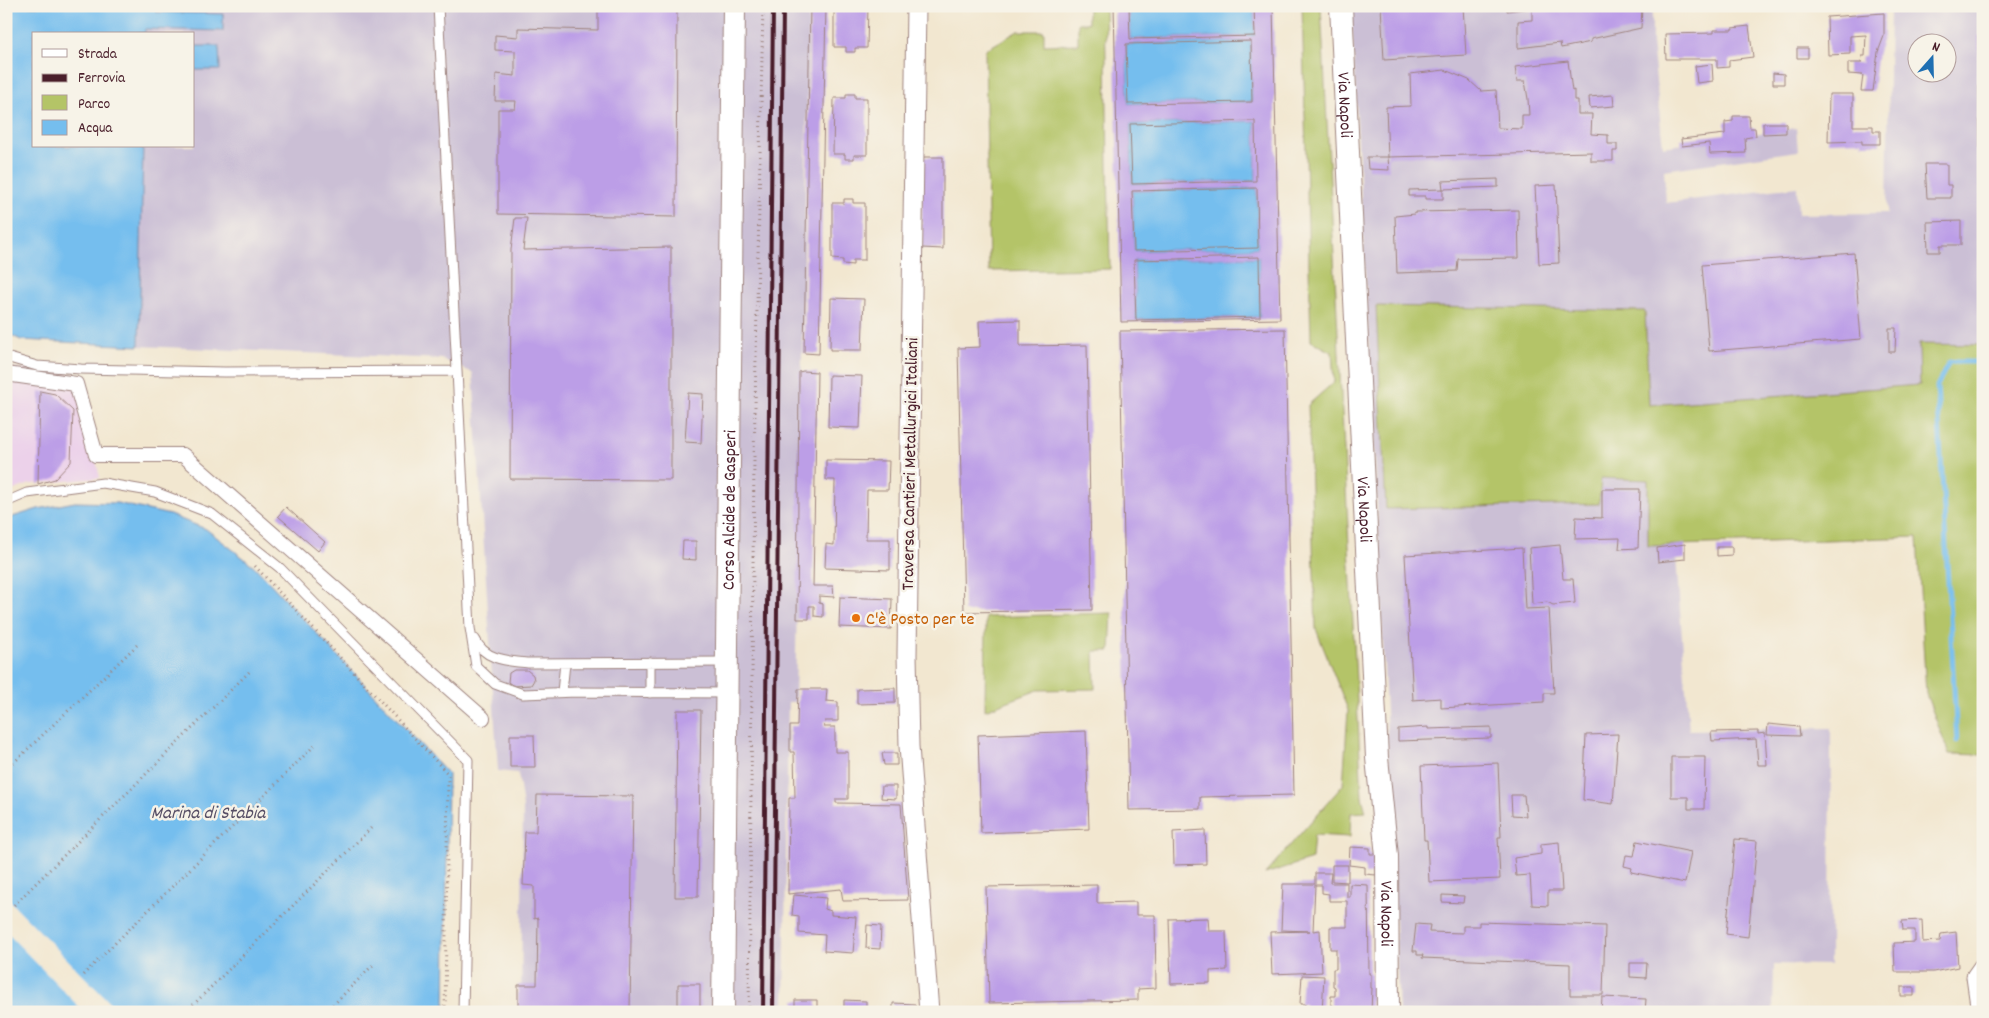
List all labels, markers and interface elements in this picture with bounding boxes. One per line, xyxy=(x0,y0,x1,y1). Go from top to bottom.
legend xyxy=(32,32,195,148)
north arrow xyxy=(1906,32,1956,82)
text: N xyxy=(1929,37,1943,58)
text: Strada xyxy=(78,44,118,66)
text: Ferrovia xyxy=(78,68,126,90)
street label: Via Napoli xyxy=(1329,72,1357,138)
text: Parco xyxy=(78,94,110,116)
text: Acqua xyxy=(78,118,113,140)
street label: Traversa Cantieri Metallurgici Italiani xyxy=(897,337,926,591)
street label: Corso Alcide de Gasperi xyxy=(718,430,744,590)
street label: Via Napoli xyxy=(1349,476,1377,543)
place label: C'è Posto per te xyxy=(866,608,975,633)
marker: C'è Posto per te xyxy=(850,612,862,624)
water label: Marina di Stabia xyxy=(151,801,266,828)
street label: Via Napoli xyxy=(1372,881,1398,947)

